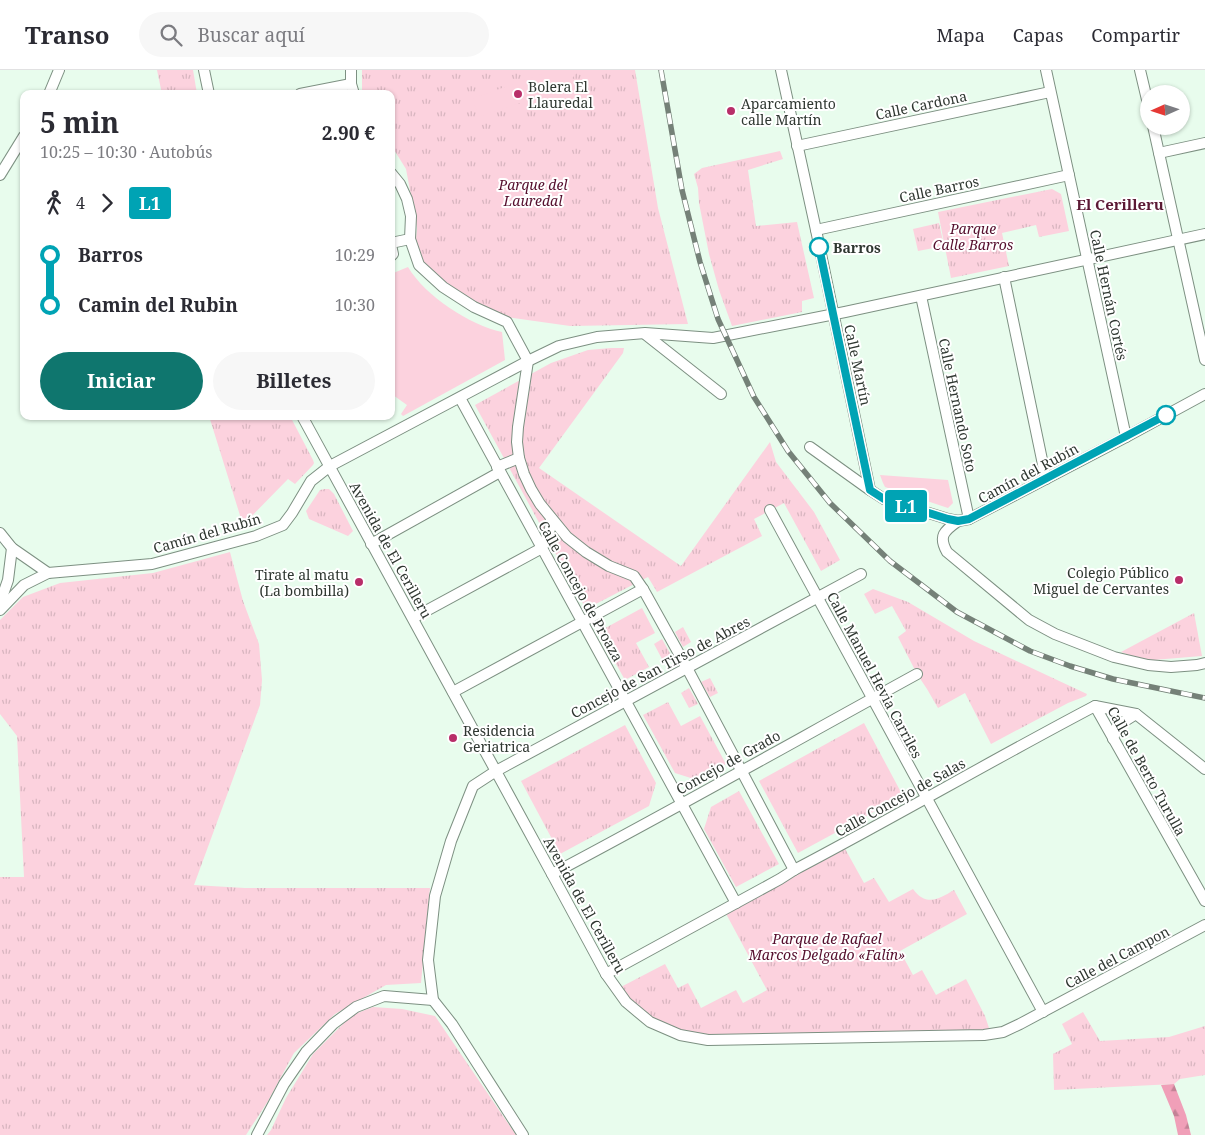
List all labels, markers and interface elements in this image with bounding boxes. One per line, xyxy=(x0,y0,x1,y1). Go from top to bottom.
search box xyxy=(139,12,489,57)
text: Transo xyxy=(25,18,109,51)
icon: search xyxy=(157,21,185,49)
text: Buscar aquí xyxy=(197,22,305,48)
text: Mapa xyxy=(937,23,985,47)
text: Capas xyxy=(1013,23,1063,47)
text: Compartir xyxy=(1091,23,1180,47)
place label: Bolera El Llauredal xyxy=(528,77,593,112)
north arrow xyxy=(1140,85,1190,135)
map controls xyxy=(1140,85,1190,135)
street label: Calle Cardona xyxy=(874,86,969,124)
marker: Bolera El Llauredal xyxy=(512,88,524,100)
place label: Aparcamiento calle Martín xyxy=(741,94,836,129)
text: 5 min xyxy=(40,103,119,141)
marker: Aparcamiento calle Martín xyxy=(725,105,737,117)
text: 2.90 € xyxy=(322,120,375,146)
text: 10:25 – 10:30 · Autobús xyxy=(40,141,213,163)
street label: Calle Barros xyxy=(897,171,981,207)
park label: Parque del Lauredal xyxy=(497,175,568,210)
icon: walk xyxy=(40,189,68,217)
icon: forward xyxy=(93,189,121,217)
text: L1 xyxy=(139,191,161,215)
text: 4 xyxy=(76,192,85,214)
district label: El Cerilleru xyxy=(1076,194,1164,214)
park label: Parque Calle Barros xyxy=(933,219,1014,254)
street label: Calle Hernán Cortés xyxy=(1086,228,1132,362)
marker: Barros xyxy=(809,237,829,257)
place label: Barros xyxy=(833,238,881,257)
text: Barros xyxy=(78,242,143,268)
text: 10:29 xyxy=(335,244,375,266)
text: Camin del Rubin xyxy=(78,292,238,318)
text: 10:30 xyxy=(335,294,375,316)
street label: Calle Martín xyxy=(840,323,876,407)
street label: Calle Hernando Soto xyxy=(935,336,981,474)
button: Iniciar xyxy=(40,352,203,410)
button: Billetes xyxy=(213,352,375,410)
unlabelled marker xyxy=(1156,405,1176,425)
street label: Camín del Rubín xyxy=(974,439,1082,507)
street label: Avenida de El Cerilleru xyxy=(345,478,437,622)
line badge: L1 xyxy=(884,490,928,522)
text: L1 xyxy=(895,494,917,518)
street label: Camín del Rubín xyxy=(151,509,263,557)
street label: Calle Concejo de Proaza xyxy=(534,517,628,665)
place label: Colegio Público Miguel de Cervantes xyxy=(1033,563,1169,598)
place label: Tirate al matu (La bombilla) xyxy=(255,565,349,600)
marker: Colegio Público Miguel de Cervantes xyxy=(1173,574,1185,586)
marker: Tirate al matu (La bombilla) xyxy=(353,576,365,588)
street label: Calle Manuel Hevia Carriles xyxy=(823,589,927,761)
street label: Concejo de San Tirso de Abres xyxy=(567,612,753,722)
street label: Calle de Berto Turulla xyxy=(1103,703,1191,839)
place label: Residencia Geriatrica xyxy=(463,721,535,756)
street label: Concejo de Grado xyxy=(672,725,784,799)
marker: Residencia Geriatrica xyxy=(447,732,459,744)
street label: Calle Concejo de Salas xyxy=(832,753,968,841)
street label: Avenida de El Cerilleru xyxy=(539,833,631,977)
street label: Calle del Campon xyxy=(1061,921,1173,993)
park label: Parque de Rafael Marcos Delgado «Falín» xyxy=(748,929,905,964)

